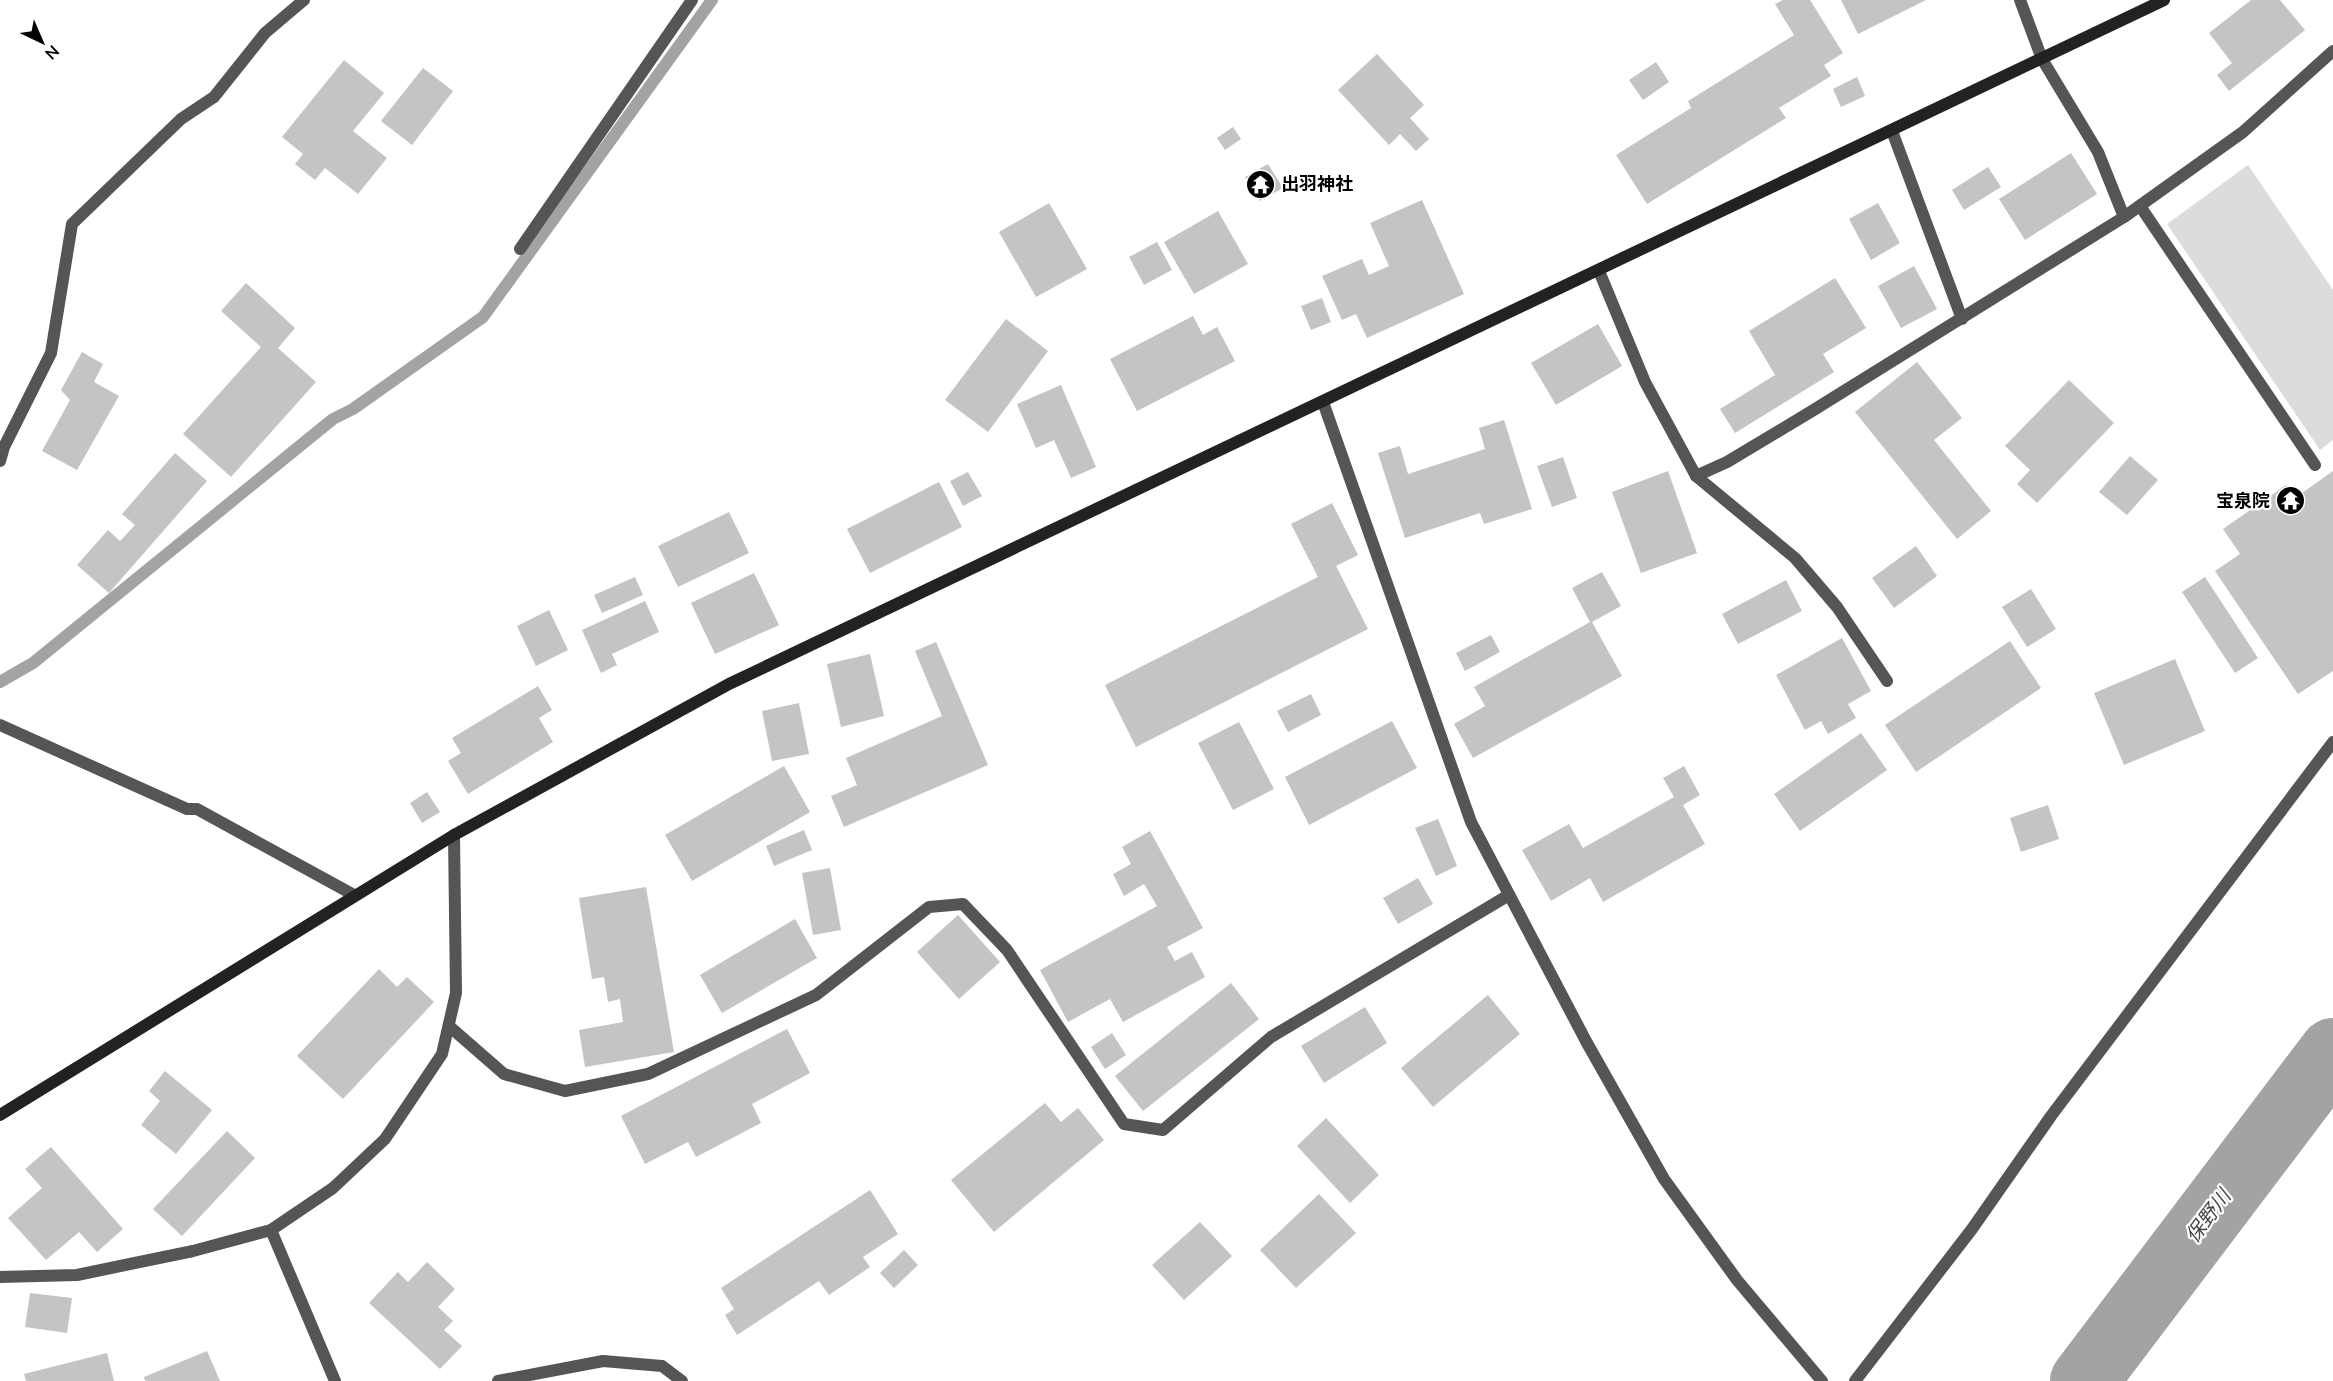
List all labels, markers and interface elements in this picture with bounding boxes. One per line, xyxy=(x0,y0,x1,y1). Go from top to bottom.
north arrow xyxy=(12,12,72,72)
text: N xyxy=(40,40,64,64)
temple icon: 出羽神社 xyxy=(1244,168,1276,200)
place label: 出羽神社 xyxy=(1281,172,1353,196)
temple icon: 宝泉院 xyxy=(2275,485,2307,517)
place label: 宝泉院 xyxy=(2216,489,2270,513)
water label: 保野川 xyxy=(2180,1183,2238,1248)

